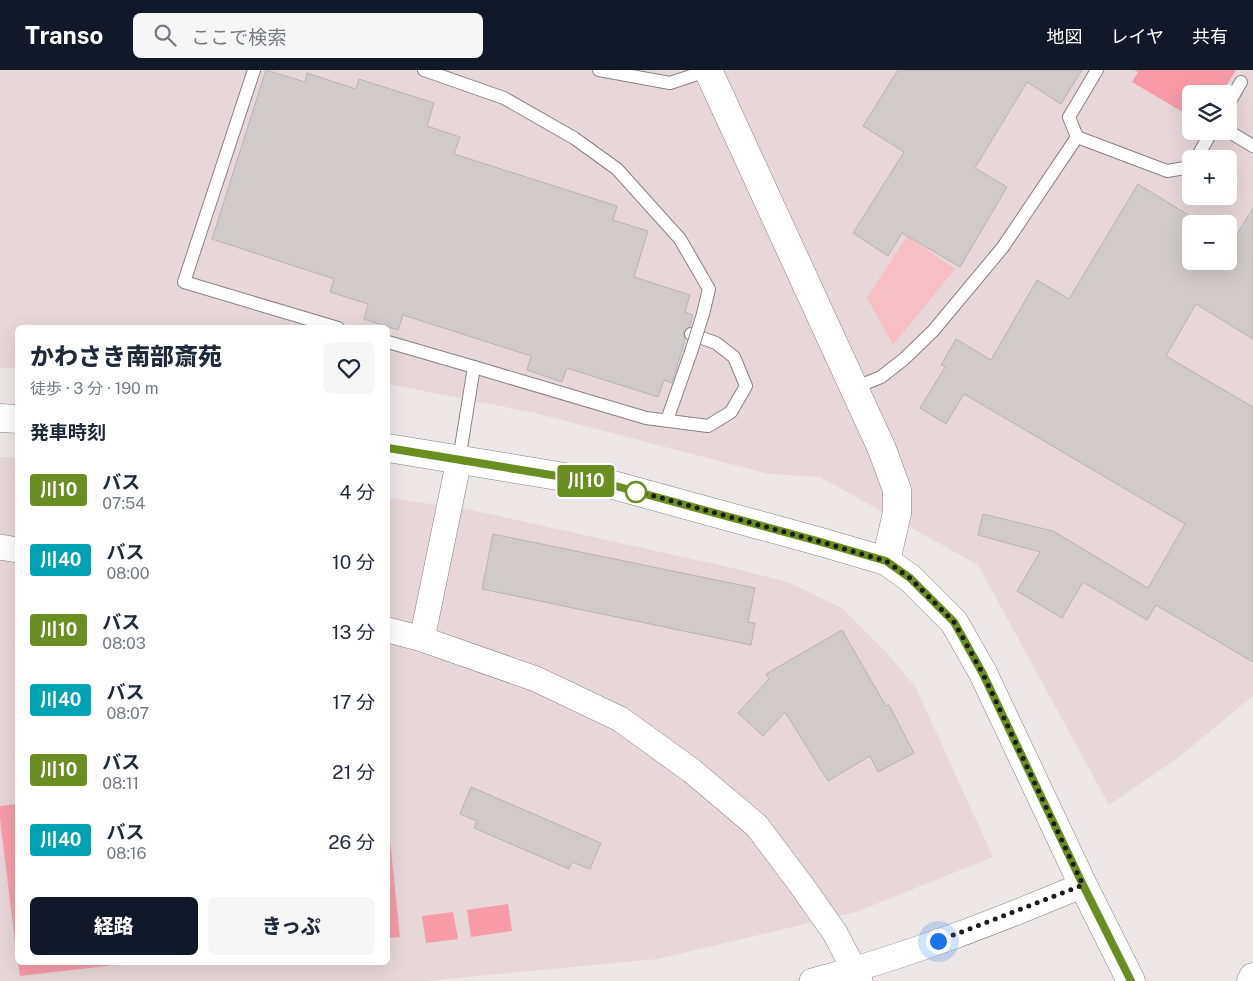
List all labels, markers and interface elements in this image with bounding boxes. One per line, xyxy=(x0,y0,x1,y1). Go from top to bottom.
search box xyxy=(133,13,483,58)
text: Transo xyxy=(25,21,103,49)
icon: search xyxy=(151,21,179,49)
text: ここで検索 xyxy=(191,26,286,48)
text: 地図 xyxy=(1047,26,1083,47)
text: レイヤ xyxy=(1111,26,1164,47)
text: 共有 xyxy=(1192,26,1228,47)
map controls xyxy=(1182,85,1237,270)
button: layers xyxy=(1182,85,1237,140)
button: + xyxy=(1182,150,1237,205)
button: − xyxy=(1182,215,1237,270)
text: かわさき南部斎苑 xyxy=(30,342,222,370)
button: heart xyxy=(323,342,375,394)
text: 徒歩 · 3 分 · 190 m xyxy=(30,379,159,398)
text: 発車時刻 xyxy=(30,421,106,443)
line badge: 川10 xyxy=(557,465,615,497)
text: 川10 xyxy=(567,470,605,491)
text: バス xyxy=(102,471,140,493)
text: 川10 xyxy=(40,479,77,500)
text: 4 分 xyxy=(339,481,375,503)
unlabelled marker xyxy=(625,481,647,503)
text: 07:54 xyxy=(102,494,145,513)
text: バス xyxy=(106,541,144,563)
text: 川40 xyxy=(40,549,81,570)
text: 10 分 xyxy=(332,551,375,573)
text: 08:00 xyxy=(106,564,150,583)
text: バス xyxy=(102,611,140,633)
text: 川10 xyxy=(40,619,77,640)
text: 13 分 xyxy=(332,621,375,643)
text: 08:03 xyxy=(102,634,146,653)
text: バス xyxy=(106,681,144,703)
text: 川40 xyxy=(40,689,81,710)
text: 17 分 xyxy=(332,691,375,713)
text: 08:07 xyxy=(106,704,149,723)
text: バス xyxy=(102,751,140,773)
text: 川10 xyxy=(40,759,77,780)
text: 21 分 xyxy=(332,761,375,783)
text: 08:11 xyxy=(102,774,139,793)
text: バス xyxy=(106,821,144,843)
text: 川40 xyxy=(40,829,81,850)
text: 26 分 xyxy=(328,831,375,853)
text: 08:16 xyxy=(106,844,147,863)
button: 経路 xyxy=(30,897,198,955)
button: きっぷ xyxy=(208,897,375,955)
your location xyxy=(926,929,951,954)

